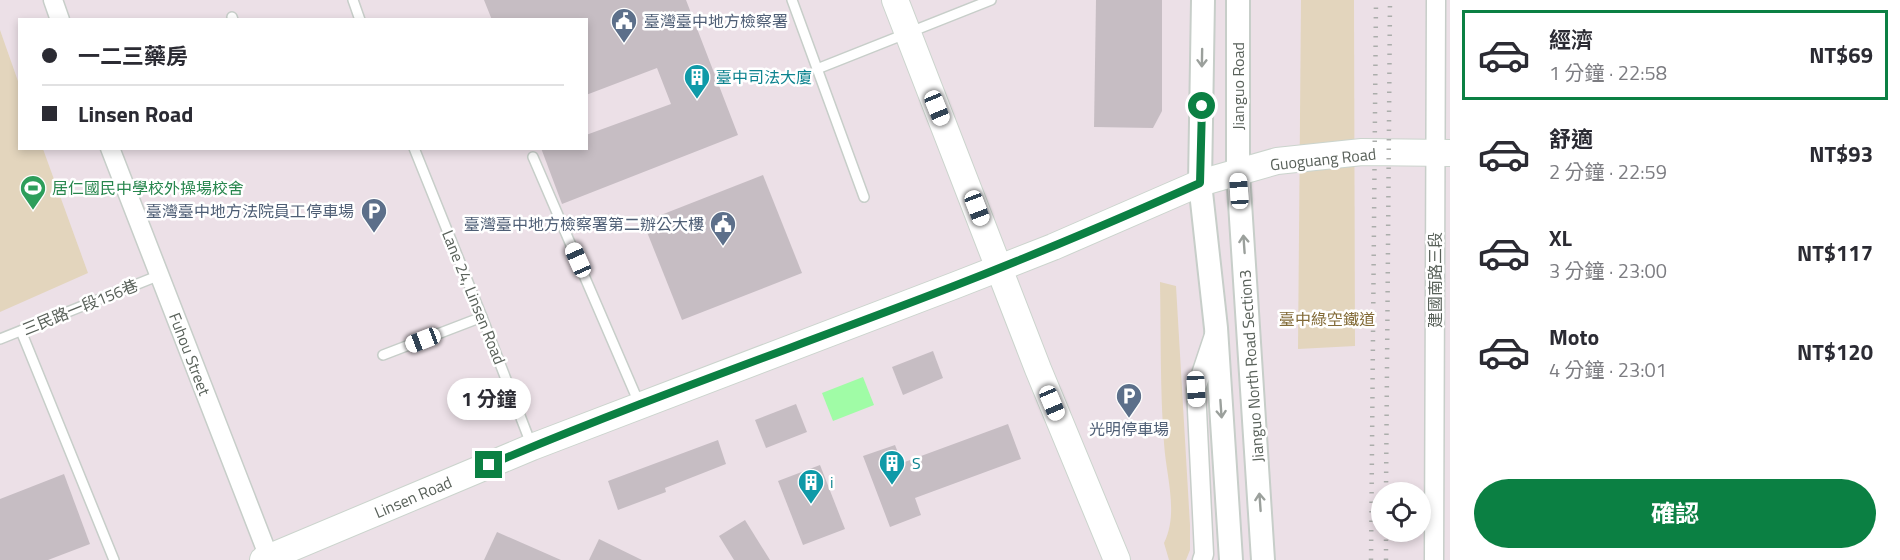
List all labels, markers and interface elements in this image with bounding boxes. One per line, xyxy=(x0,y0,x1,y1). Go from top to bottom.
public building icon: 臺灣臺中地方檢察署 xyxy=(609,6,639,44)
place label: 臺灣臺中地方檢察署 xyxy=(644,9,788,33)
text: 經濟 xyxy=(1549,23,1593,57)
icon: car xyxy=(1477,28,1531,82)
text: NT$69 xyxy=(1809,38,1873,72)
text: 一二三藥房 xyxy=(78,39,188,73)
street label: Jianguo Road xyxy=(1226,42,1250,130)
one-way arrow xyxy=(1197,48,1208,68)
text: 1 分鐘 · 22:58 xyxy=(1549,57,1667,88)
building icon: 臺中司法大廈 xyxy=(682,62,712,100)
place label: 臺中司法大廈 xyxy=(716,65,812,89)
car xyxy=(922,88,952,128)
route start xyxy=(1188,92,1215,119)
text: Linsen Road xyxy=(78,97,193,131)
text: 舒適 xyxy=(1549,122,1593,156)
icon: car xyxy=(1477,127,1531,181)
text: NT$93 xyxy=(1809,137,1873,171)
street label: Guoguang Road xyxy=(1269,141,1377,177)
text: 2 分鐘 · 22:59 xyxy=(1549,156,1667,187)
car xyxy=(1229,172,1249,210)
sports icon: 居仁國民中學校外操場校舍 xyxy=(18,173,48,211)
place label: 居仁國民中學校外操場校舍 xyxy=(52,176,244,200)
car xyxy=(962,188,992,228)
parking icon: 臺灣臺中地方法院員工停車場 xyxy=(359,196,389,234)
place label: 臺灣臺中地方法院員工停車場 xyxy=(146,199,354,223)
public building icon: 臺灣臺中地方檢察署第二辦公大樓 xyxy=(708,209,738,247)
place label: 臺灣臺中地方檢察署第二辦公大樓 xyxy=(464,212,704,236)
text: XL xyxy=(1549,221,1572,255)
street label: Lane 24, Linsen Road xyxy=(436,226,512,368)
icon: car xyxy=(1477,226,1531,280)
street label: 建國南路三段 xyxy=(1423,232,1447,328)
one-way arrow xyxy=(1238,235,1249,255)
text: NT$117 xyxy=(1797,236,1873,270)
car xyxy=(562,240,594,280)
text: 3 分鐘 · 23:00 xyxy=(1549,255,1667,286)
street label: Jianguo North Road Section3 xyxy=(1232,269,1270,463)
street label: 三民路一段156巷 xyxy=(19,273,141,341)
park label: 臺中綠空鐵道 xyxy=(1279,307,1375,331)
street label: Fuhou Street xyxy=(163,309,217,399)
text: Moto xyxy=(1549,320,1599,354)
car xyxy=(403,325,443,355)
icon: car xyxy=(1477,325,1531,379)
text: NT$120 xyxy=(1797,335,1873,369)
text: 4 分鐘 · 23:01 xyxy=(1549,354,1667,385)
car xyxy=(1186,371,1206,407)
callout: 1 分鐘 xyxy=(447,378,531,420)
parking icon: 光明停車場 xyxy=(1114,381,1144,419)
text: 1 分鐘 xyxy=(461,383,517,414)
car xyxy=(1037,383,1067,423)
one-way arrow xyxy=(1216,398,1227,418)
place label: 光明停車場 xyxy=(1089,417,1169,441)
building icon: S xyxy=(877,448,907,486)
route end xyxy=(475,451,502,478)
place label: S xyxy=(912,451,921,475)
building icon: i xyxy=(796,467,826,505)
street label: Linsen Road xyxy=(371,470,455,524)
place label: i xyxy=(830,470,834,494)
button: 確認 xyxy=(1474,479,1876,548)
map controls xyxy=(1371,482,1431,542)
button: locate xyxy=(1371,482,1431,542)
one-way arrow xyxy=(1254,492,1265,512)

